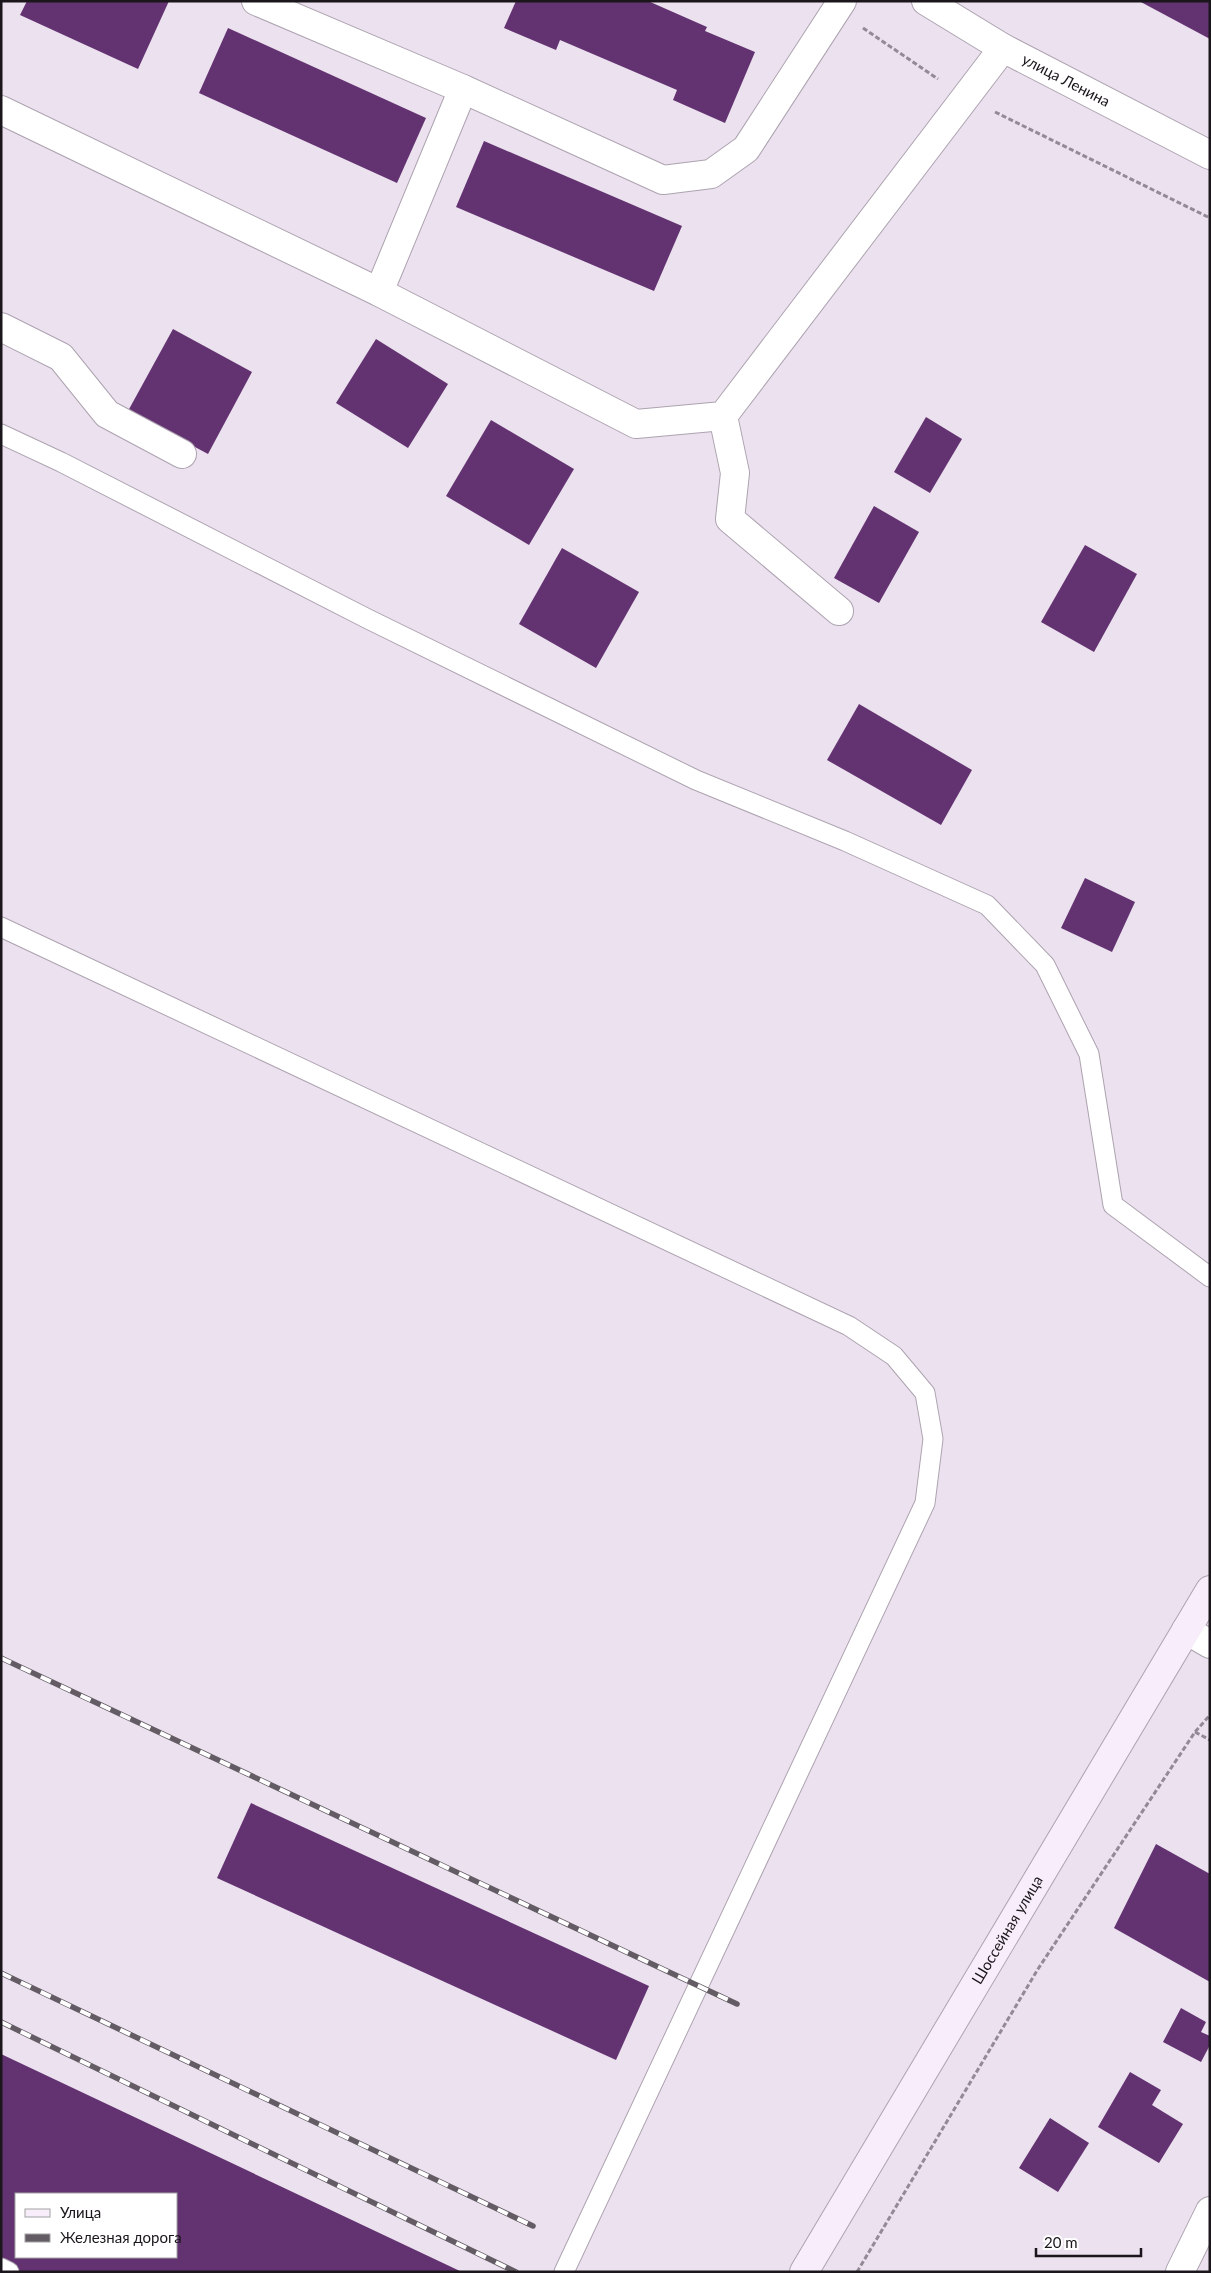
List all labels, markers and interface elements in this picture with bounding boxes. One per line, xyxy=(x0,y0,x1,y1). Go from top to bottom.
street label: улица Ленина xyxy=(1019,49,1113,110)
street label: Шоссейная улица xyxy=(967,1872,1046,1987)
legend xyxy=(15,2193,178,2258)
text: Улица xyxy=(60,2203,101,2221)
scale bar xyxy=(1036,2226,1141,2258)
text: Железная дорога xyxy=(60,2228,182,2246)
text: 20 m xyxy=(1044,2233,1078,2251)

